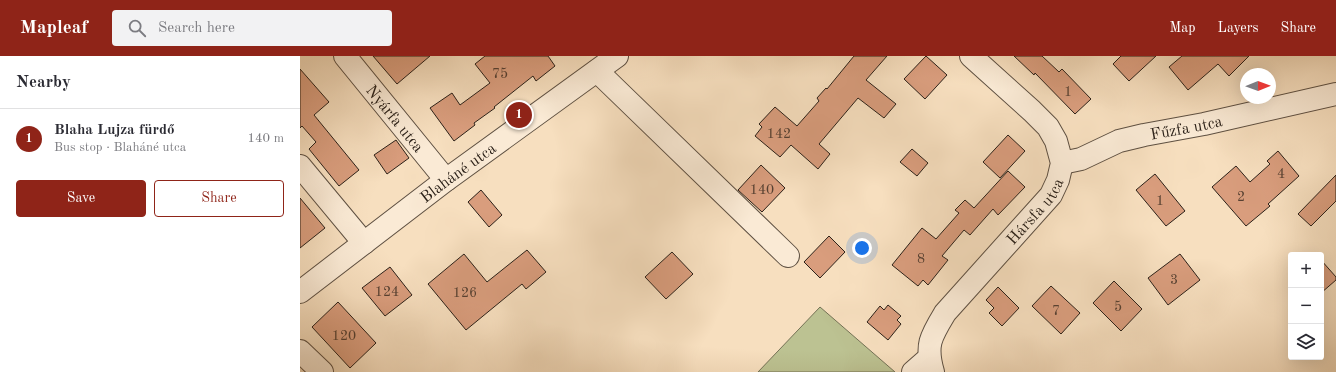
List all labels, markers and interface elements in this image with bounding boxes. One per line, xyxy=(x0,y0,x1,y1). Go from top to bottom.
search box xyxy=(112,10,392,46)
icon: search xyxy=(126,17,148,39)
text: Mapleaf xyxy=(20,19,88,38)
text: Search here xyxy=(158,21,235,36)
text: Map xyxy=(1170,21,1196,35)
text: Layers xyxy=(1218,21,1259,35)
text: Share xyxy=(1281,21,1316,35)
house number: 75 xyxy=(492,67,508,81)
north arrow xyxy=(1240,68,1276,104)
text: Nearby xyxy=(16,74,71,91)
street label: Nyárfa utca xyxy=(362,83,426,156)
house number: 1 xyxy=(1064,85,1072,99)
pin: 1 xyxy=(506,100,532,130)
street label: Fűzfa utca xyxy=(1149,114,1224,144)
text: Blaha Lujza fürdő xyxy=(54,123,175,138)
house number: 142 xyxy=(767,127,791,141)
text: 1 xyxy=(25,132,33,145)
text: 140 m xyxy=(247,132,284,145)
text: Bus stop · Blaháné utca xyxy=(54,141,186,154)
street label: Blaháné utca xyxy=(418,141,499,207)
house number: 4 xyxy=(1277,167,1285,181)
street label: Hársfa utca xyxy=(1004,176,1068,249)
button: Save xyxy=(16,180,146,217)
button: Share xyxy=(154,180,284,217)
house number: 140 xyxy=(750,183,774,197)
house number: 2 xyxy=(1237,190,1245,204)
house number: 1 xyxy=(1156,194,1164,208)
your location xyxy=(852,238,872,258)
house number: 8 xyxy=(917,252,925,266)
map controls xyxy=(1288,252,1324,360)
button: + xyxy=(1288,252,1324,288)
house number: 3 xyxy=(1170,273,1178,287)
house number: 124 xyxy=(375,285,399,299)
house number: 126 xyxy=(453,286,477,300)
button: − xyxy=(1288,288,1324,324)
house number: 5 xyxy=(1114,300,1122,314)
house number: 7 xyxy=(1052,304,1060,318)
button: layers xyxy=(1288,324,1324,360)
house number: 120 xyxy=(332,329,356,343)

